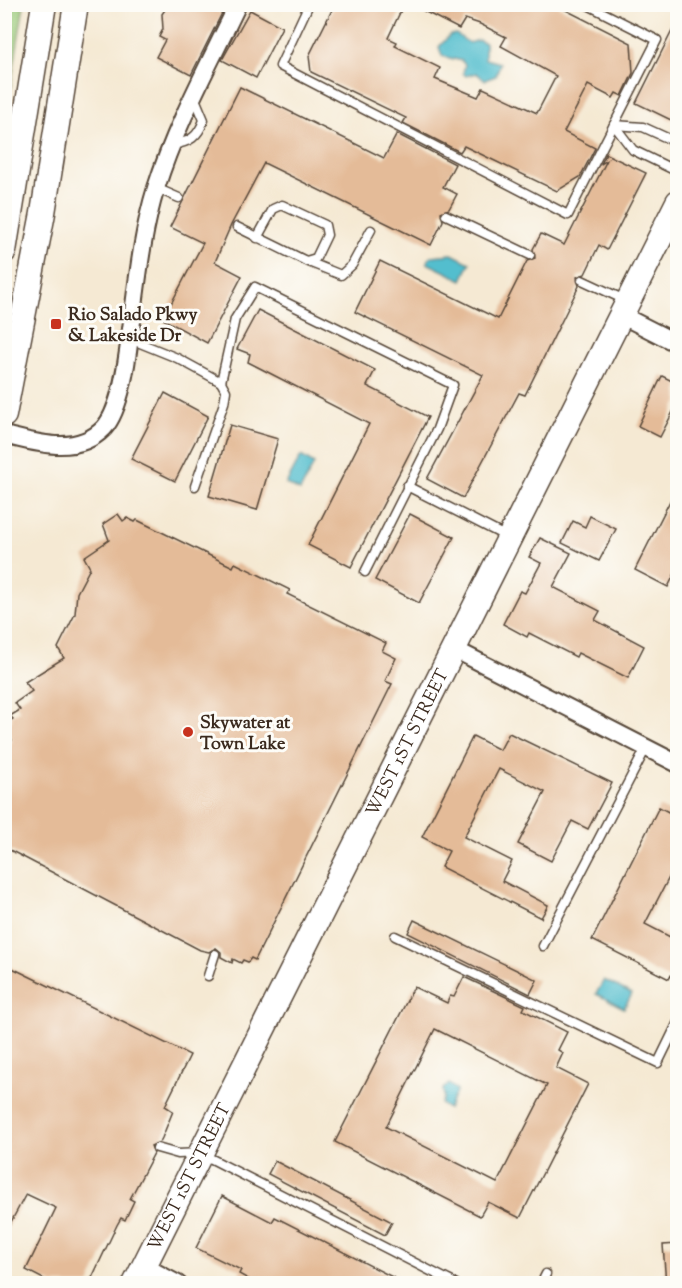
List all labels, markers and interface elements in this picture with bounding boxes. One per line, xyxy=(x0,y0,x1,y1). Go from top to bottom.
place label: Rio Salado Pkwy & Lakeside Dr xyxy=(68,303,197,350)
marker: Rio Salado Pkwy & Lakeside Dr xyxy=(49,317,63,331)
street label: WEST 1ST STREET xyxy=(361,665,457,822)
place label: Skywater at Town Lake xyxy=(200,711,291,758)
marker: Skywater at Town Lake xyxy=(181,725,195,739)
street label: WEST 1ST STREET xyxy=(143,1099,239,1256)

